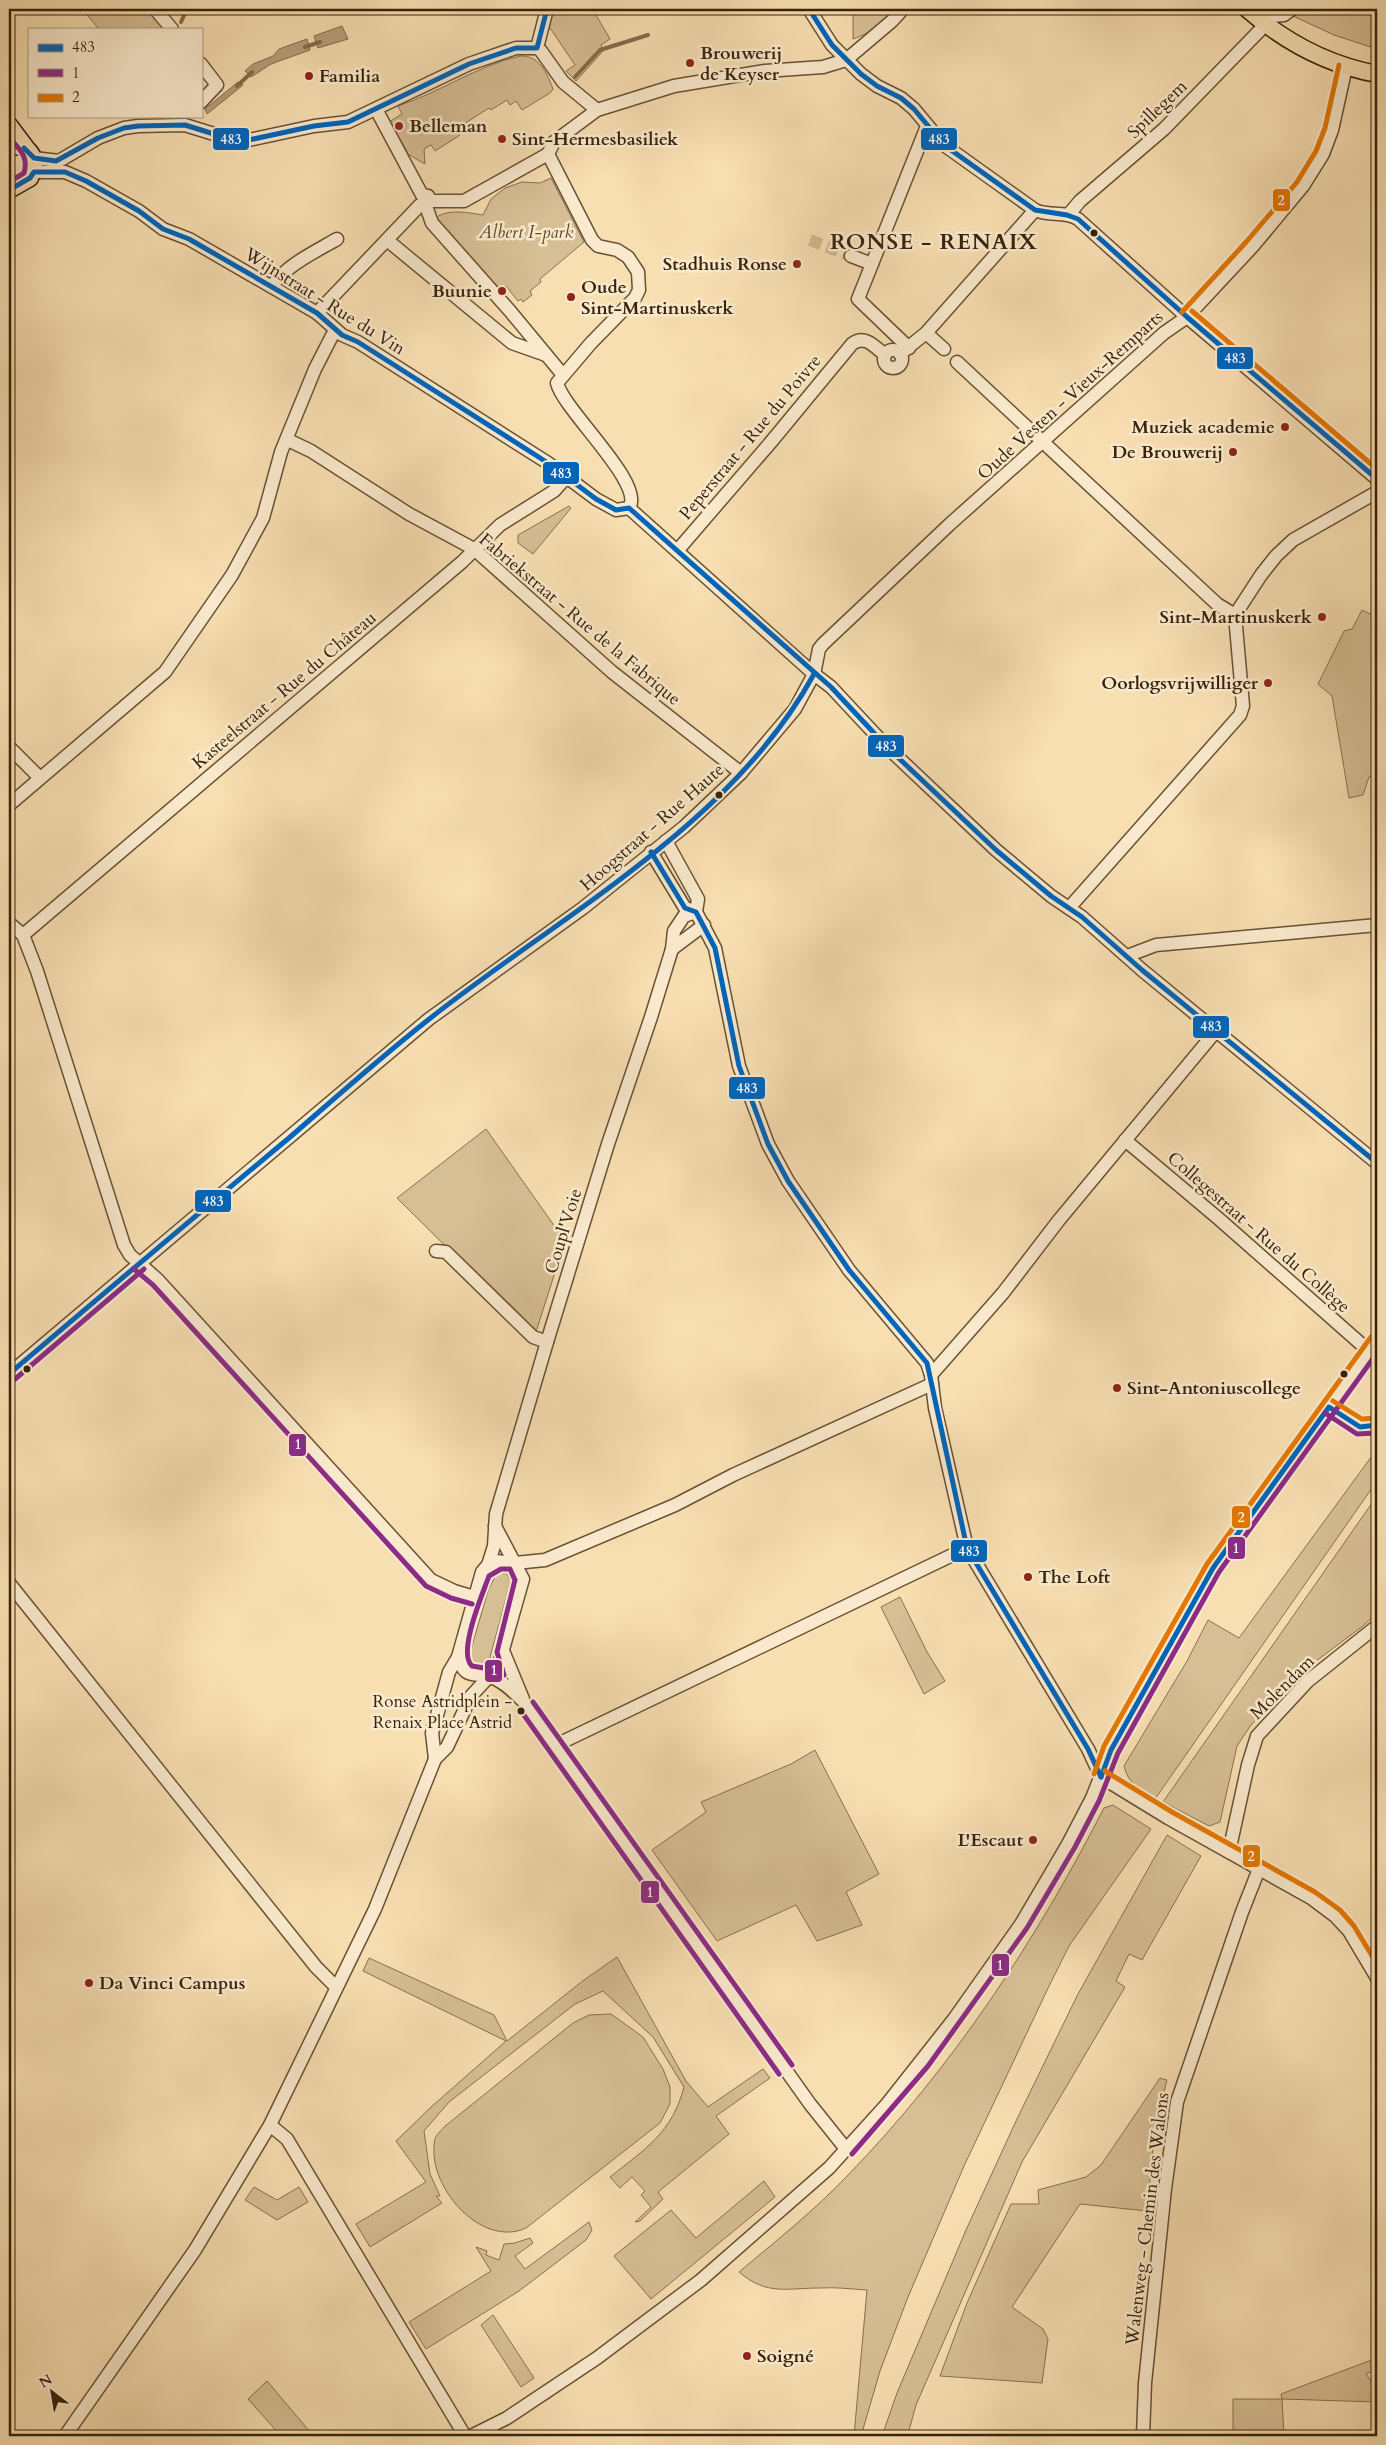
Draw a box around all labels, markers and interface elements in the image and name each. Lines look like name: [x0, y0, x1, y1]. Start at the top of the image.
legend: [28, 28, 202, 118]
text: 483: [72, 37, 95, 57]
place label: Brouwerij de Keyser: [700, 41, 782, 87]
marker: Brouwerij de Keyser: [684, 57, 696, 69]
text: 1: [72, 63, 80, 83]
place label: Familia: [319, 64, 380, 89]
marker: Familia: [303, 70, 315, 82]
street label: Spillegem: [1122, 74, 1193, 144]
text: 2: [72, 87, 80, 107]
place label: Belleman: [409, 114, 488, 139]
marker: Belleman: [393, 120, 405, 132]
line badge: 483: [212, 127, 250, 151]
place label: Sint-Hermesbasiliek: [512, 127, 679, 152]
line badge: 483: [920, 127, 958, 151]
text: 483: [220, 130, 242, 149]
text: 483: [928, 130, 950, 149]
marker: Sint-Hermesbasiliek: [496, 133, 508, 145]
line badge: 2: [1272, 188, 1291, 212]
text: 2: [1277, 191, 1285, 210]
park label: Albert I-park: [478, 220, 573, 245]
district label: RONSE - RENAIX: [830, 227, 1038, 257]
unlabelled marker: [1089, 228, 1099, 238]
street label: Wijnstraat - Rue du Vin: [239, 241, 411, 362]
place label: Stadhuis Ronse: [663, 252, 787, 277]
marker: Stadhuis Ronse: [791, 258, 803, 270]
place label: Oude Sint-Martinuskerk: [581, 275, 734, 321]
place label: Buunie: [432, 279, 492, 304]
marker: Buunie: [496, 285, 508, 297]
marker: Oude Sint-Martinuskerk: [565, 291, 577, 303]
street label: Oude Vesten - Vieux-Remparts: [972, 305, 1169, 486]
line badge: 483: [1216, 346, 1254, 370]
street label: Peperstraat - Rue du Poivre: [674, 349, 827, 526]
text: 483: [1224, 349, 1246, 368]
place label: Muziek academie: [1132, 415, 1275, 440]
marker: Muziek academie: [1279, 421, 1291, 433]
place label: De Brouwerij: [1112, 440, 1223, 465]
marker: De Brouwerij: [1227, 446, 1239, 458]
line badge: 483: [542, 461, 580, 485]
text: 483: [550, 464, 572, 483]
street label: Fabriekstraat - Rue de la Fabrique: [473, 527, 686, 711]
place label: Sint-Martinuskerk: [1159, 605, 1313, 630]
street label: Kasteelstraat - Rue du Château: [187, 606, 382, 775]
marker: Sint-Martinuskerk: [1316, 611, 1328, 623]
place label: Oorlogsvrijwilliger: [1101, 671, 1259, 696]
marker: Oorlogsvrijwilliger: [1262, 677, 1274, 689]
line badge: 483: [867, 734, 905, 758]
text: 483: [875, 737, 897, 756]
street label: Hoogstraat - Rue Haute: [575, 758, 730, 897]
unlabelled marker: [714, 790, 724, 800]
line badge: 483: [1192, 1015, 1230, 1039]
text: 483: [1200, 1017, 1222, 1036]
line badge: 483: [728, 1076, 766, 1100]
text: 483: [736, 1079, 758, 1098]
street label: Collegestraat - Rue du Collège: [1162, 1146, 1356, 1319]
street label: Coupl'Voie: [539, 1186, 588, 1277]
line badge: 483: [194, 1189, 232, 1213]
text: 483: [202, 1192, 224, 1211]
unlabelled marker: [22, 1364, 32, 1374]
unlabelled marker: [1339, 1369, 1349, 1379]
place label: Sint-Antoniuscollege: [1127, 1376, 1301, 1401]
marker: Sint-Antoniuscollege: [1111, 1382, 1123, 1394]
line badge: 1: [288, 1433, 307, 1457]
text: 1: [294, 1435, 302, 1454]
line badge: 2: [1231, 1505, 1251, 1529]
text: 2: [1237, 1508, 1245, 1527]
line badge: 1: [1227, 1536, 1246, 1560]
line badge: 483: [950, 1539, 988, 1563]
text: 1: [1232, 1539, 1240, 1558]
text: 483: [958, 1542, 980, 1561]
place label: The Loft: [1038, 1565, 1111, 1590]
marker: The Loft: [1022, 1571, 1034, 1583]
street label: Molendam: [1244, 1649, 1321, 1725]
line badge: 1: [484, 1659, 503, 1683]
text: 1: [490, 1661, 498, 1680]
place label: Ronse Astridplein - Renaix Place Astrid: [373, 1690, 512, 1734]
marker: Ronse Astridplein - Renaix Place Astrid: [516, 1706, 526, 1716]
place label: L'Escaut: [958, 1828, 1024, 1853]
marker: L'Escaut: [1027, 1834, 1039, 1846]
line badge: 2: [1242, 1844, 1261, 1868]
text: 2: [1247, 1847, 1255, 1866]
line badge: 1: [640, 1880, 660, 1904]
text: 1: [646, 1883, 654, 1902]
line badge: 1: [991, 1953, 1010, 1977]
text: 1: [996, 1956, 1004, 1975]
place label: Da Vinci Campus: [99, 1971, 245, 1996]
marker: Da Vinci Campus: [83, 1977, 95, 1989]
street label: Walenweg - Chemin des Walons: [1119, 2091, 1175, 2348]
place label: Soigné: [757, 2344, 814, 2369]
marker: Soigné: [741, 2350, 753, 2362]
north arrow: [28, 2368, 78, 2418]
text: N: [35, 2370, 56, 2393]

